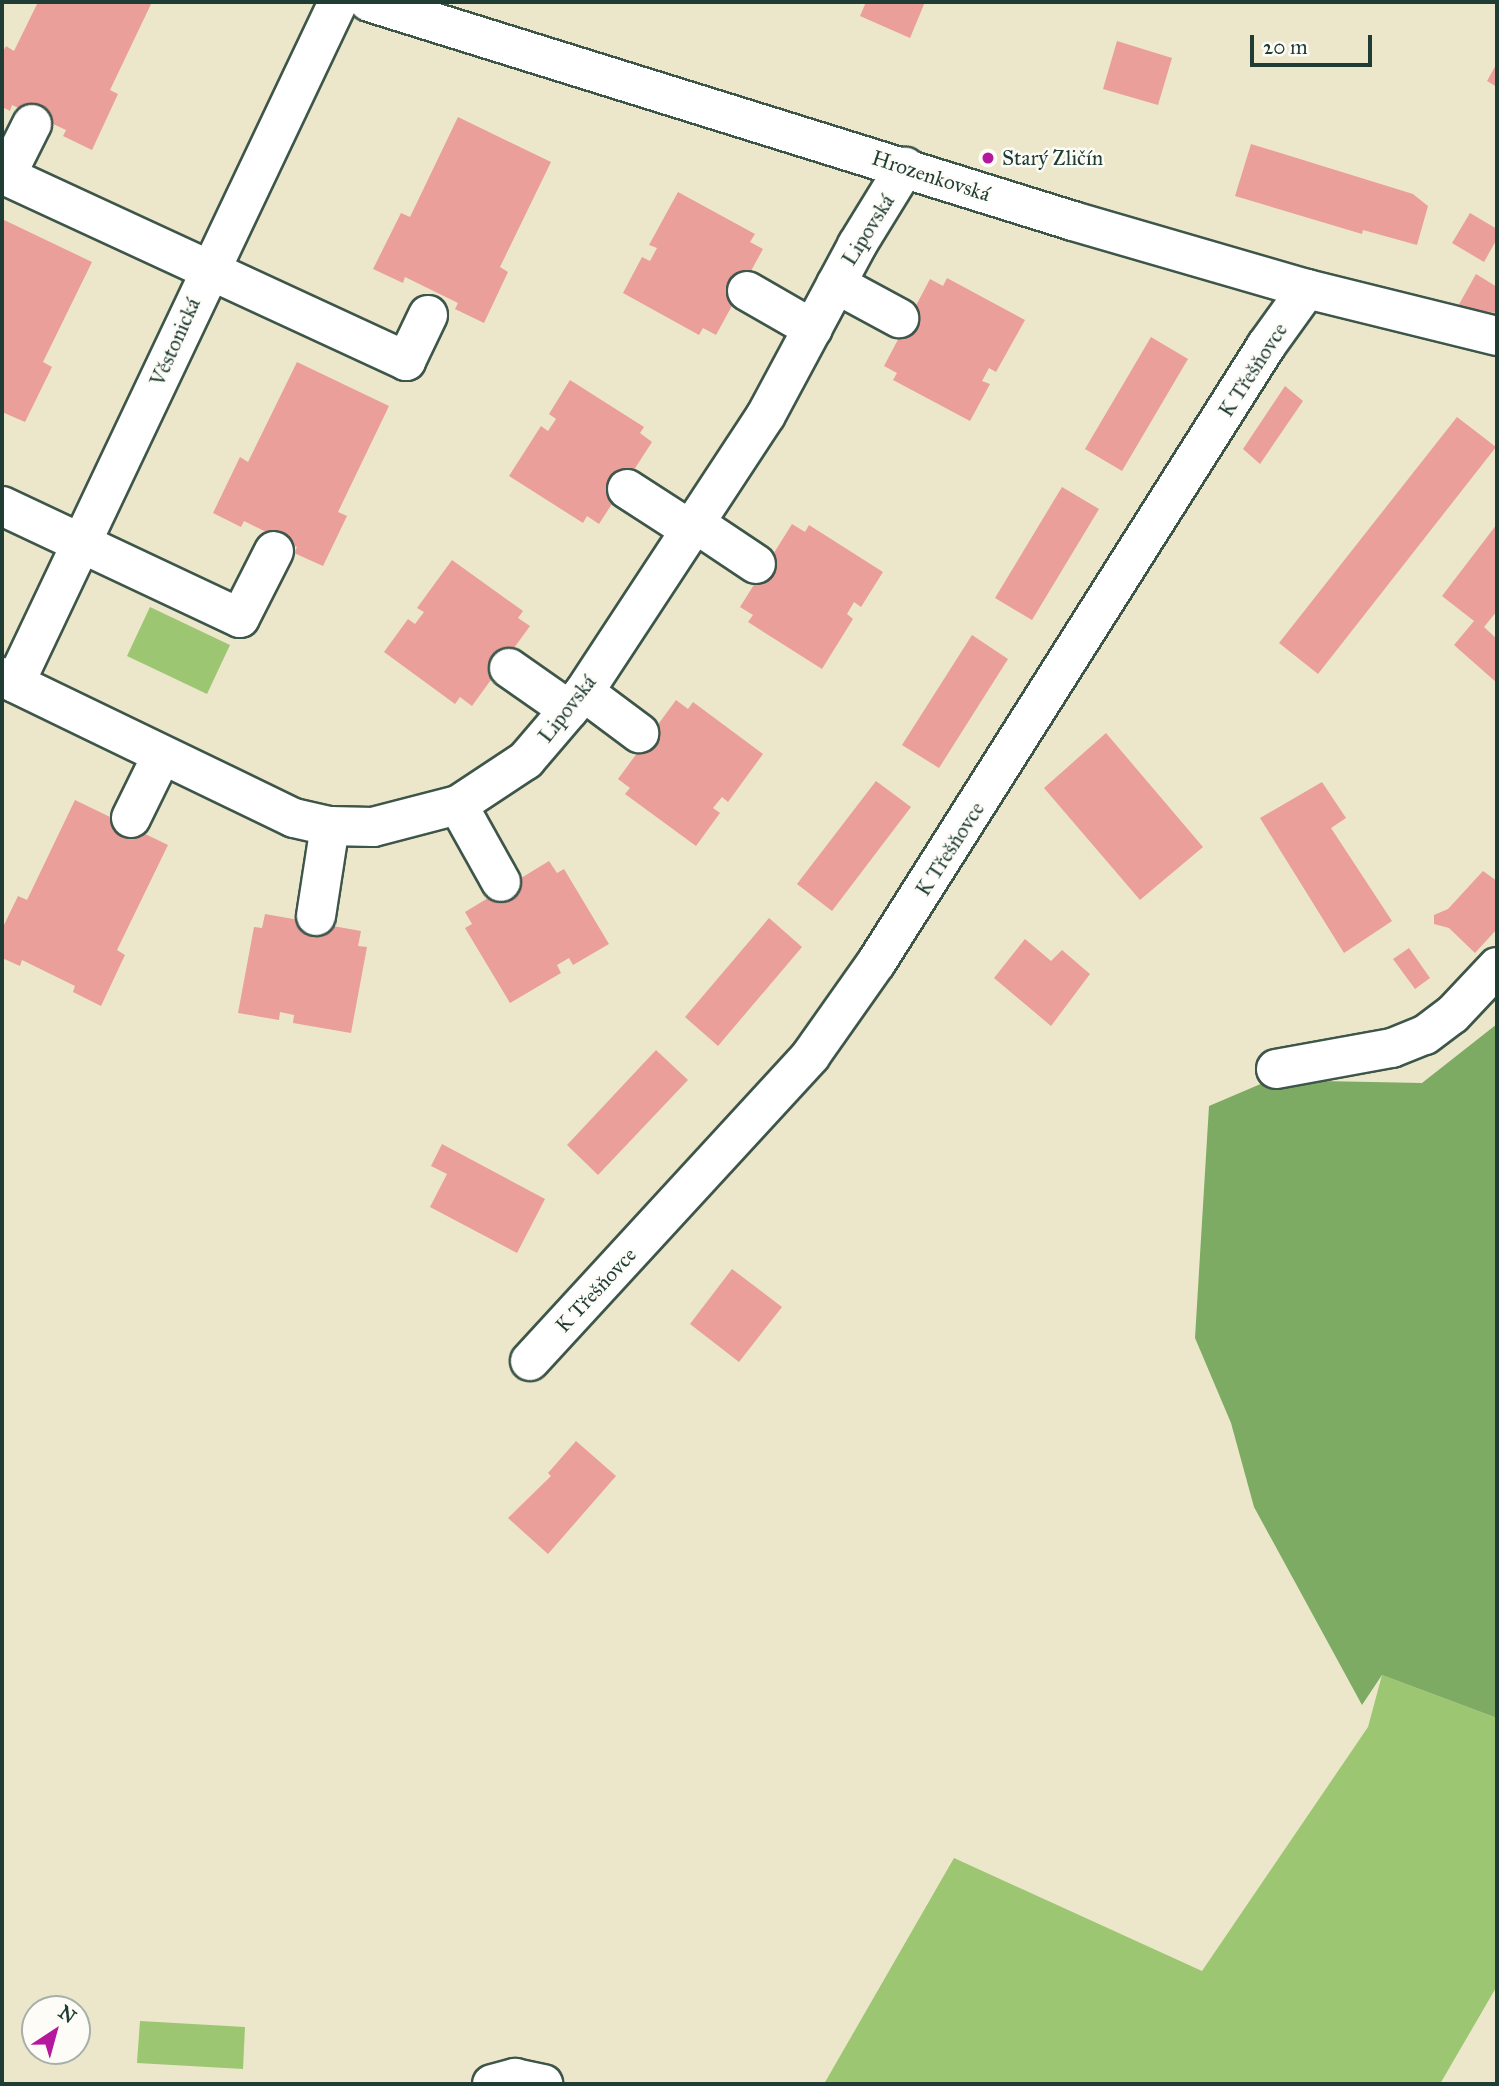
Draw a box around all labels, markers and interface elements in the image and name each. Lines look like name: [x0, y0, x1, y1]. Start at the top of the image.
scale bar: [1254, 21, 1376, 65]
text: 20 m: [1263, 34, 1308, 60]
street label: Hrozenkovská: [869, 145, 993, 207]
place label: Starý Zličín: [1002, 145, 1103, 171]
marker: Starý Zličín: [980, 150, 996, 166]
street label: Lipovská: [836, 190, 900, 270]
street label: Věstonická: [144, 294, 206, 390]
street label: K Třešňovce: [1213, 318, 1293, 422]
street label: Lipovská: [533, 670, 601, 748]
street label: K Třešňovce: [910, 797, 990, 901]
street label: K Třešňovce: [550, 1242, 642, 1338]
north arrow: [21, 1995, 91, 2065]
text: N: [54, 2000, 81, 2028]

